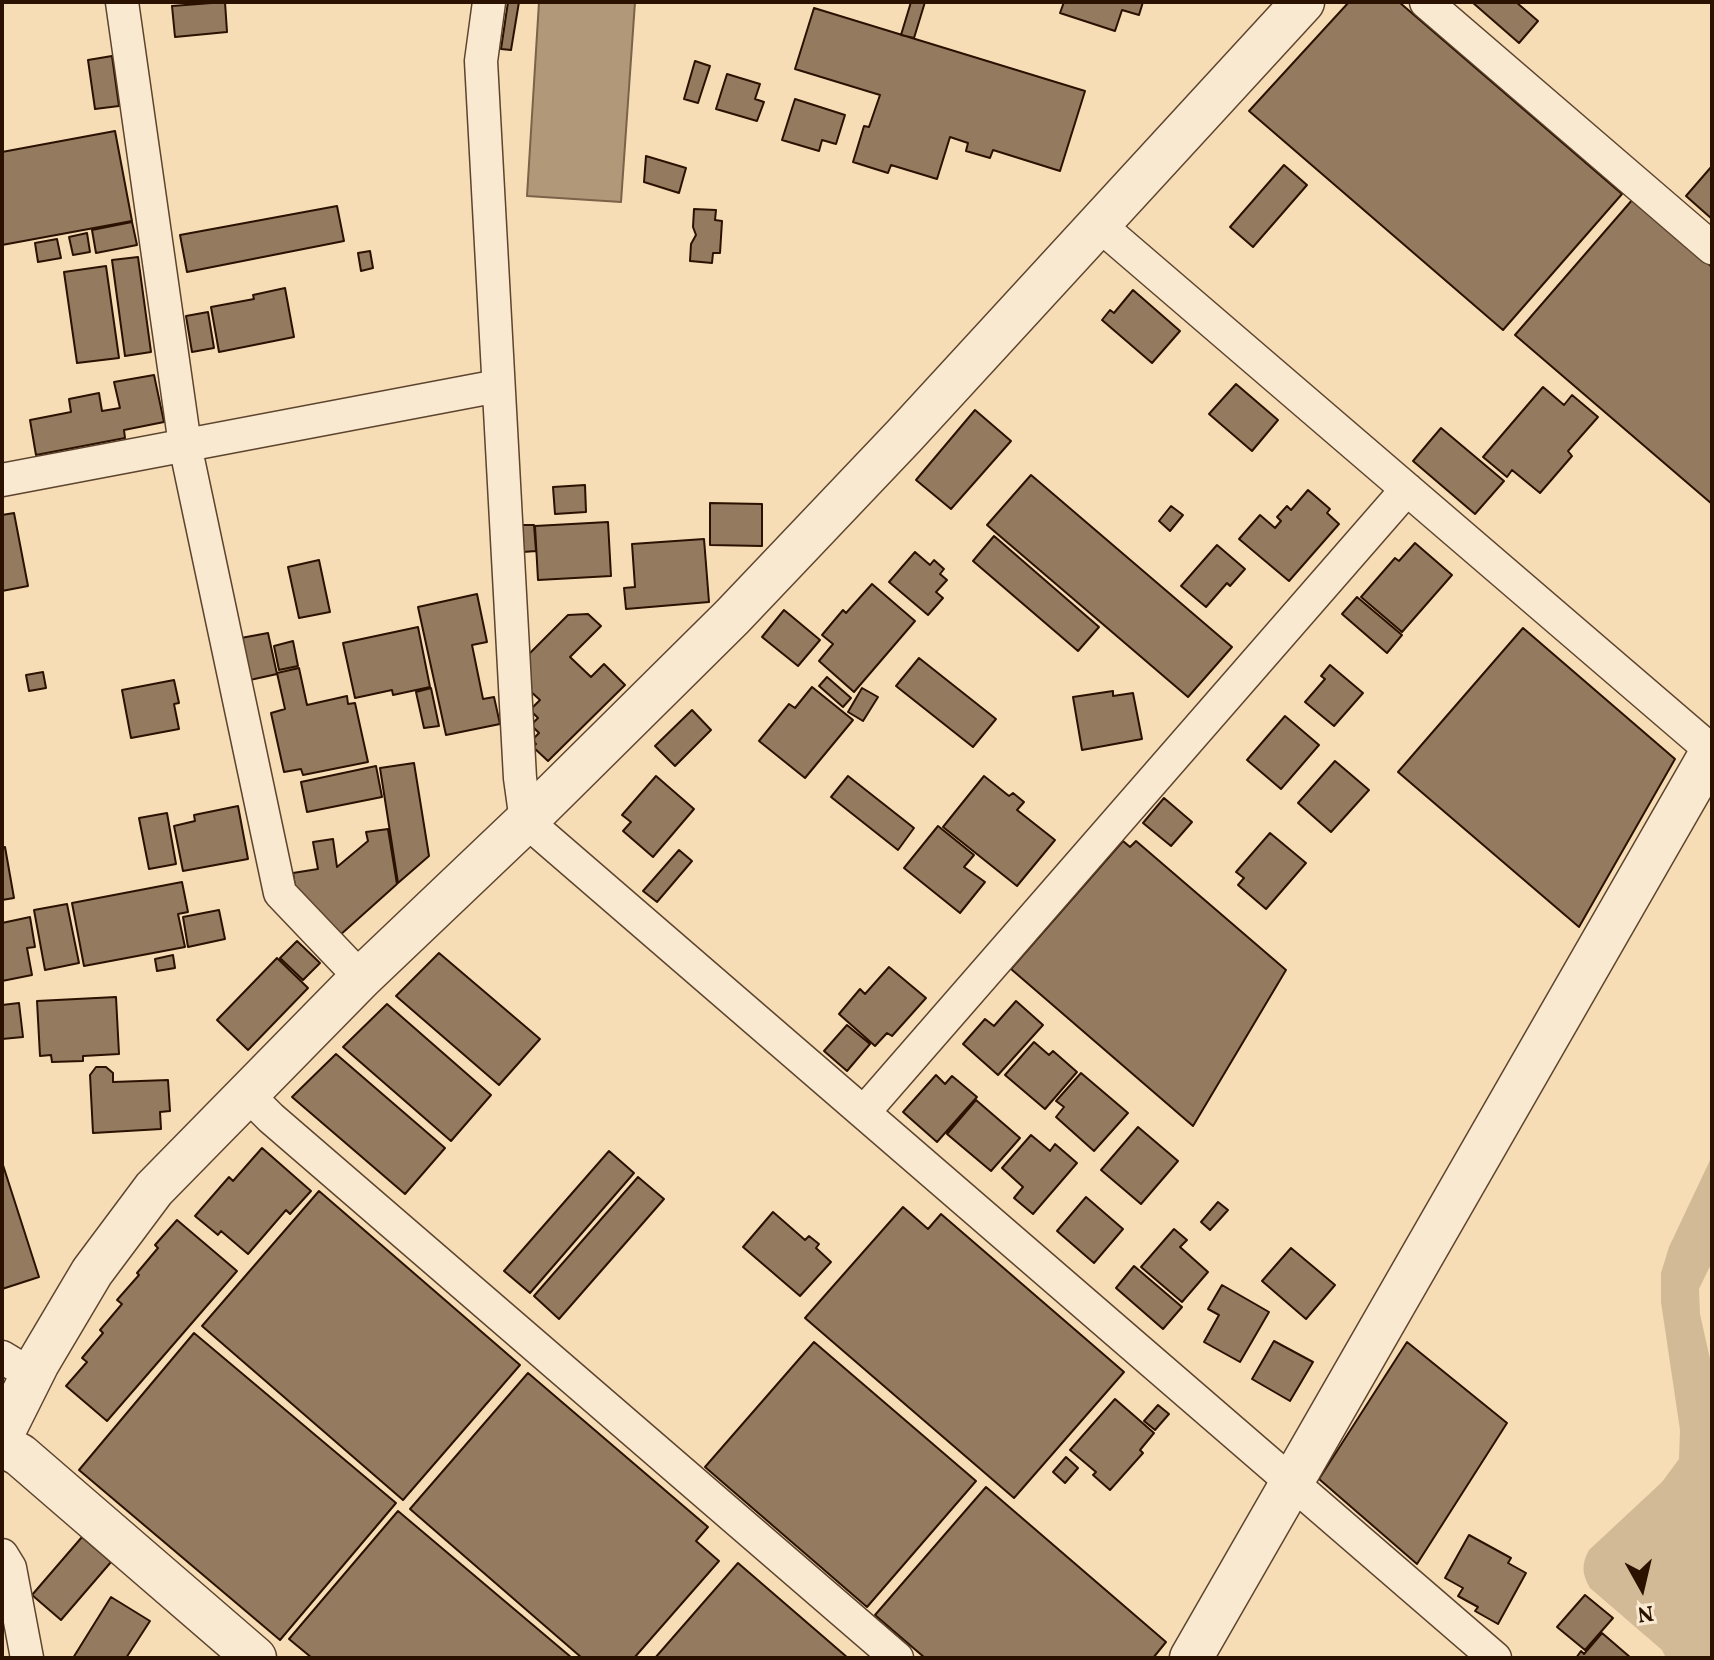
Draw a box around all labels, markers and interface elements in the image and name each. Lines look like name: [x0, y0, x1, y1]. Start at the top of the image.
north arrow: [1602, 1548, 1682, 1628]
text: N: [1635, 1596, 1655, 1629]

